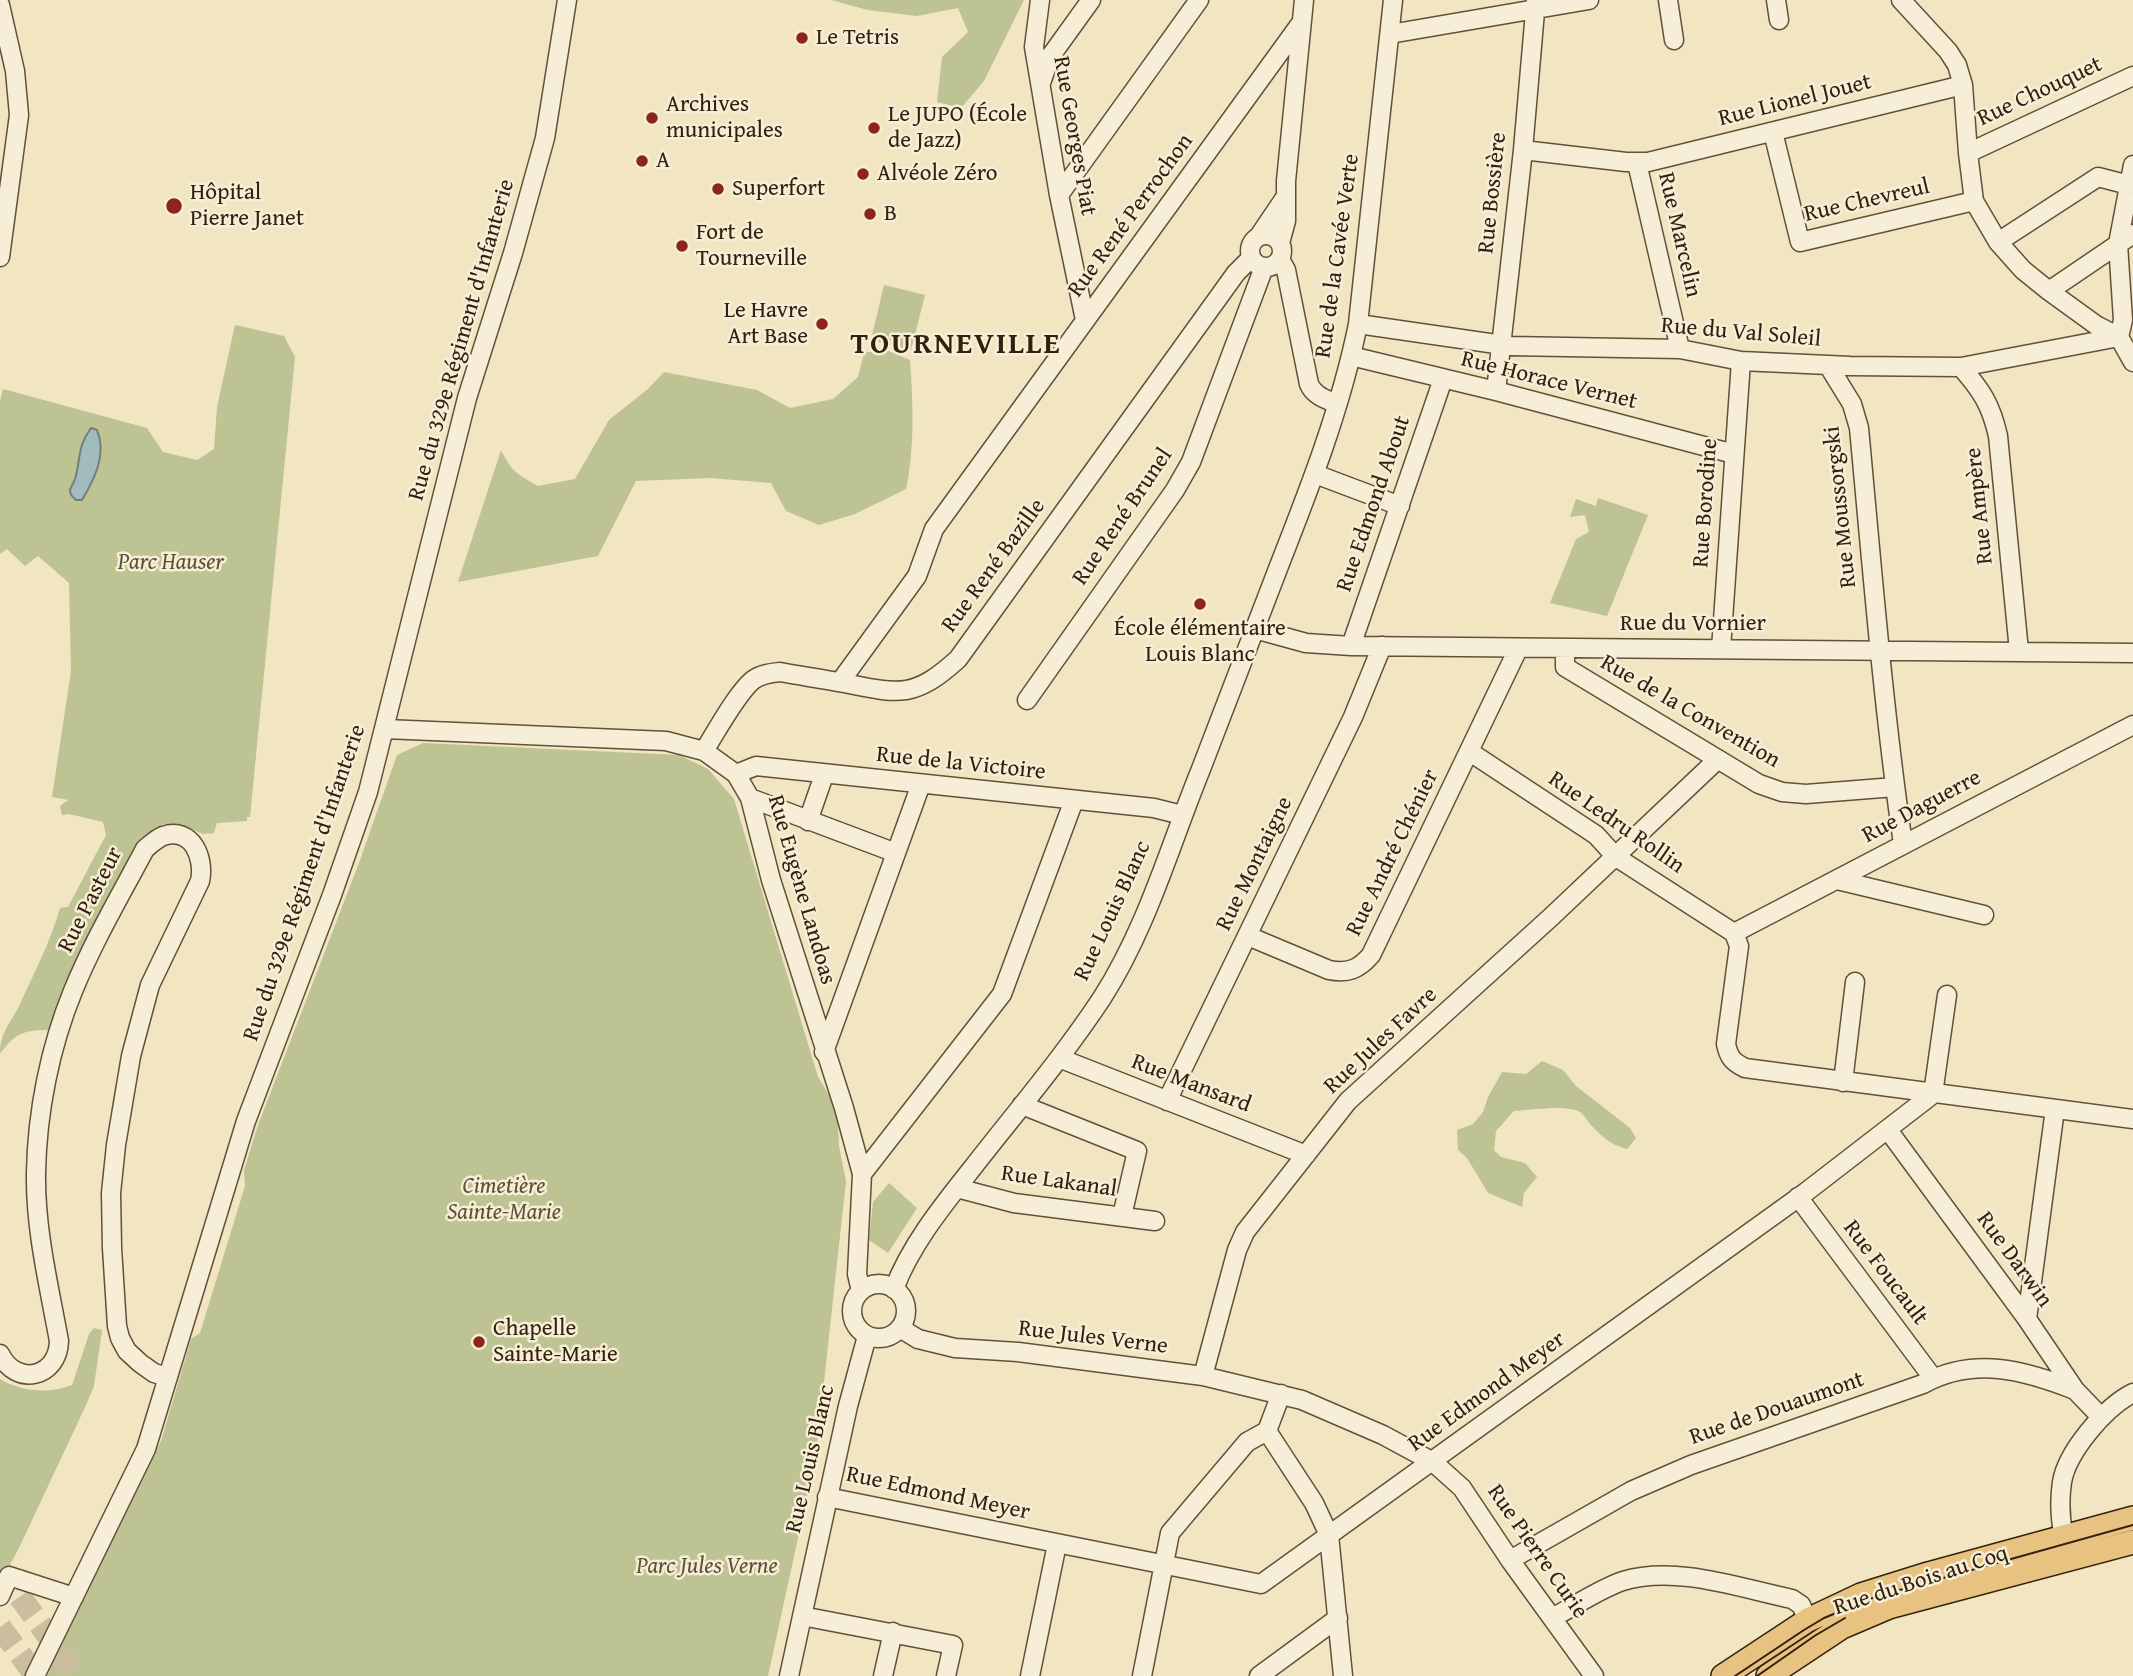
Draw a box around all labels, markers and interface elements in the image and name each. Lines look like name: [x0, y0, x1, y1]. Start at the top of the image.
place label: Le Tetris: [816, 24, 899, 52]
marker: Le Tetris: [794, 30, 810, 46]
street label: Rue Chouquet: [1973, 51, 2107, 133]
street label: Rue Georges Piat: [1046, 54, 1102, 218]
street label: Rue Lionel Jouet: [1716, 69, 1874, 133]
place label: Archives municipales: [666, 91, 783, 145]
place label: Le JUPO (École de Jazz): [888, 101, 1027, 155]
marker: Archives municipales: [644, 110, 660, 126]
marker: Le JUPO (École de Jazz): [866, 120, 882, 136]
street label: Rue René Perrochon: [1062, 129, 1200, 303]
street label: Rue Bossière: [1473, 131, 1513, 255]
place label: A: [656, 147, 670, 175]
street label: Rue de la Cavée Verte: [1310, 152, 1366, 360]
marker: A: [634, 153, 650, 169]
place label: Alvéole Zéro: [877, 160, 998, 188]
marker: Alvéole Zéro: [855, 166, 871, 182]
street label: Rue Marcelin: [1651, 170, 1707, 300]
street label: Rue Chevreul: [1802, 173, 1932, 229]
place label: Superfort: [732, 175, 825, 203]
street label: Rue du 329e Régiment d'Infanterie: [403, 176, 521, 504]
place label: Hôpital Pierre Janet: [190, 179, 304, 233]
marker: Superfort: [710, 181, 726, 197]
marker: Hôpital Pierre Janet: [164, 196, 184, 216]
place label: B: [884, 200, 897, 228]
marker: B: [862, 206, 878, 222]
place label: Fort de Tourneville: [696, 219, 807, 273]
marker: Fort de Tourneville: [674, 238, 690, 254]
place label: Le Havre Art Base: [724, 297, 808, 351]
street label: Rue du Val Soleil: [1660, 312, 1822, 354]
marker: Le Havre Art Base: [814, 316, 830, 332]
district label: TOURNEVILLE: [852, 327, 1060, 363]
street label: Rue Horace Vernet: [1458, 346, 1640, 416]
street label: Rue Edmond About: [1331, 412, 1417, 596]
street label: Rue Moussorgski: [1819, 425, 1863, 589]
street label: Rue Borodine: [1688, 437, 1724, 569]
street label: Rue René Brunel: [1067, 443, 1179, 591]
street label: Rue Ampère: [1960, 446, 2000, 566]
street label: Rue René Bazille: [936, 494, 1052, 638]
park label: Parc Hauser: [118, 549, 224, 577]
marker: École élémentaire Louis Blanc: [1192, 596, 1208, 612]
street label: Rue du Vornier: [1620, 610, 1766, 638]
place label: École élémentaire Louis Blanc: [1114, 615, 1286, 669]
street label: Rue de la Convention: [1595, 649, 1785, 775]
street label: Rue du 329e Régiment d'Infanterie: [238, 721, 372, 1045]
street label: Rue de la Victoire: [875, 741, 1047, 787]
street label: Rue Daguerre: [1858, 764, 1986, 850]
street label: Rue André Chénier: [1341, 765, 1445, 941]
street label: Rue Ledru Rollin: [1543, 766, 1689, 880]
street label: Rue Eugène Landoas: [761, 792, 841, 988]
street label: Rue Montaigne: [1211, 792, 1299, 936]
street label: Rue Louis Blanc: [1069, 837, 1157, 985]
street label: Rue Pasteur: [53, 843, 129, 957]
street label: Rue Jules Favre: [1319, 981, 1443, 1101]
street label: Rue Mansard: [1127, 1049, 1255, 1119]
street label: Rue Lakanal: [999, 1160, 1119, 1204]
park label: Cimetière Sainte-Marie: [447, 1173, 561, 1227]
street label: Rue Darwin: [1970, 1207, 2058, 1313]
street label: Rue Foucault: [1837, 1215, 1933, 1331]
place label: Chapelle Sainte-Marie: [493, 1315, 618, 1369]
street label: Rue Jules Verne: [1017, 1315, 1169, 1361]
street label: Rue Edmond Meyer: [1403, 1326, 1571, 1458]
marker: Chapelle Sainte-Marie: [471, 1334, 487, 1350]
street label: Rue de Douaumont: [1686, 1366, 1868, 1452]
street label: Rue Louis Blanc: [781, 1382, 841, 1536]
street label: Rue Edmond Meyer: [844, 1461, 1032, 1527]
street label: Rue Pierre Curie: [1481, 1480, 1593, 1624]
street label: Rue du Bois au Coq: [1830, 1540, 2012, 1622]
park label: Parc Jules Verne: [636, 1553, 778, 1581]

